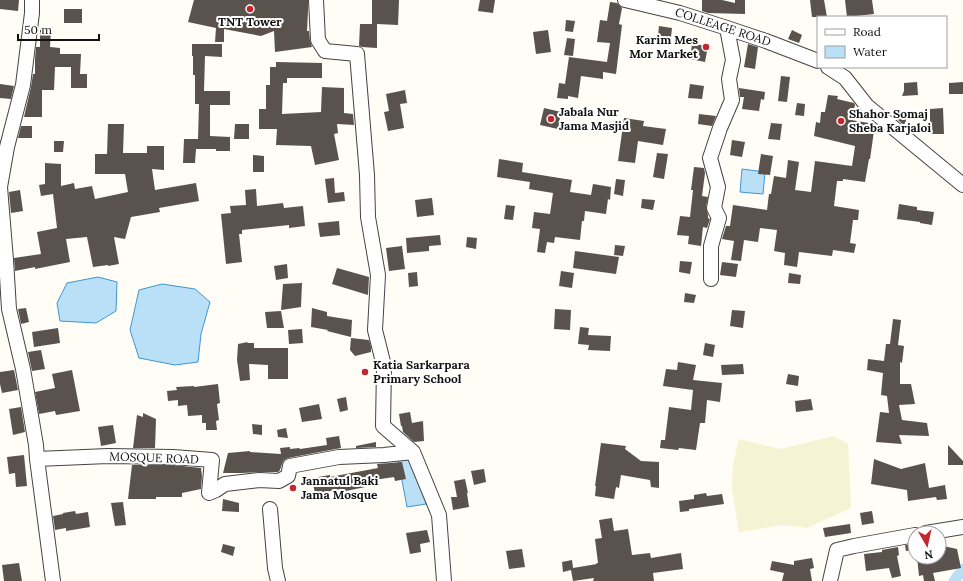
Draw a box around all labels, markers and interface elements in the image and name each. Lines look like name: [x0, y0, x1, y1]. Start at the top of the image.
marker: TNT Tower: [245, 4, 255, 14]
street label: COLLEAGE ROAD: [673, 4, 773, 49]
place label: TNT Tower: [218, 14, 282, 29]
scale bar: [18, 16, 99, 42]
legend: [817, 16, 947, 68]
text: 50 m: [24, 22, 52, 37]
text: Road: [853, 24, 881, 39]
place label: Karim Mes Mor Market: [629, 32, 699, 61]
marker: Karim Mes Mor Market: [701, 42, 711, 52]
text: Water: [853, 44, 888, 59]
place label: Jabala Nur Jama Masjid: [559, 104, 629, 133]
place label: Shahor Somaj Sheba Karjaloi: [849, 106, 931, 135]
marker: Jabala Nur Jama Masjid: [546, 114, 556, 124]
marker: Shahor Somaj Sheba Karjaloi: [836, 116, 846, 126]
place label: Katia Sarkarpara Primary School: [373, 357, 470, 386]
marker: Katia Sarkarpara Primary School: [360, 367, 370, 377]
street label: MOSQUE ROAD: [109, 448, 199, 467]
place label: Jannatul Baki Jama Mosque: [301, 473, 379, 502]
marker: Jannatul Baki Jama Mosque: [288, 483, 298, 493]
north arrow: [907, 525, 947, 565]
text: N: [923, 547, 934, 563]

